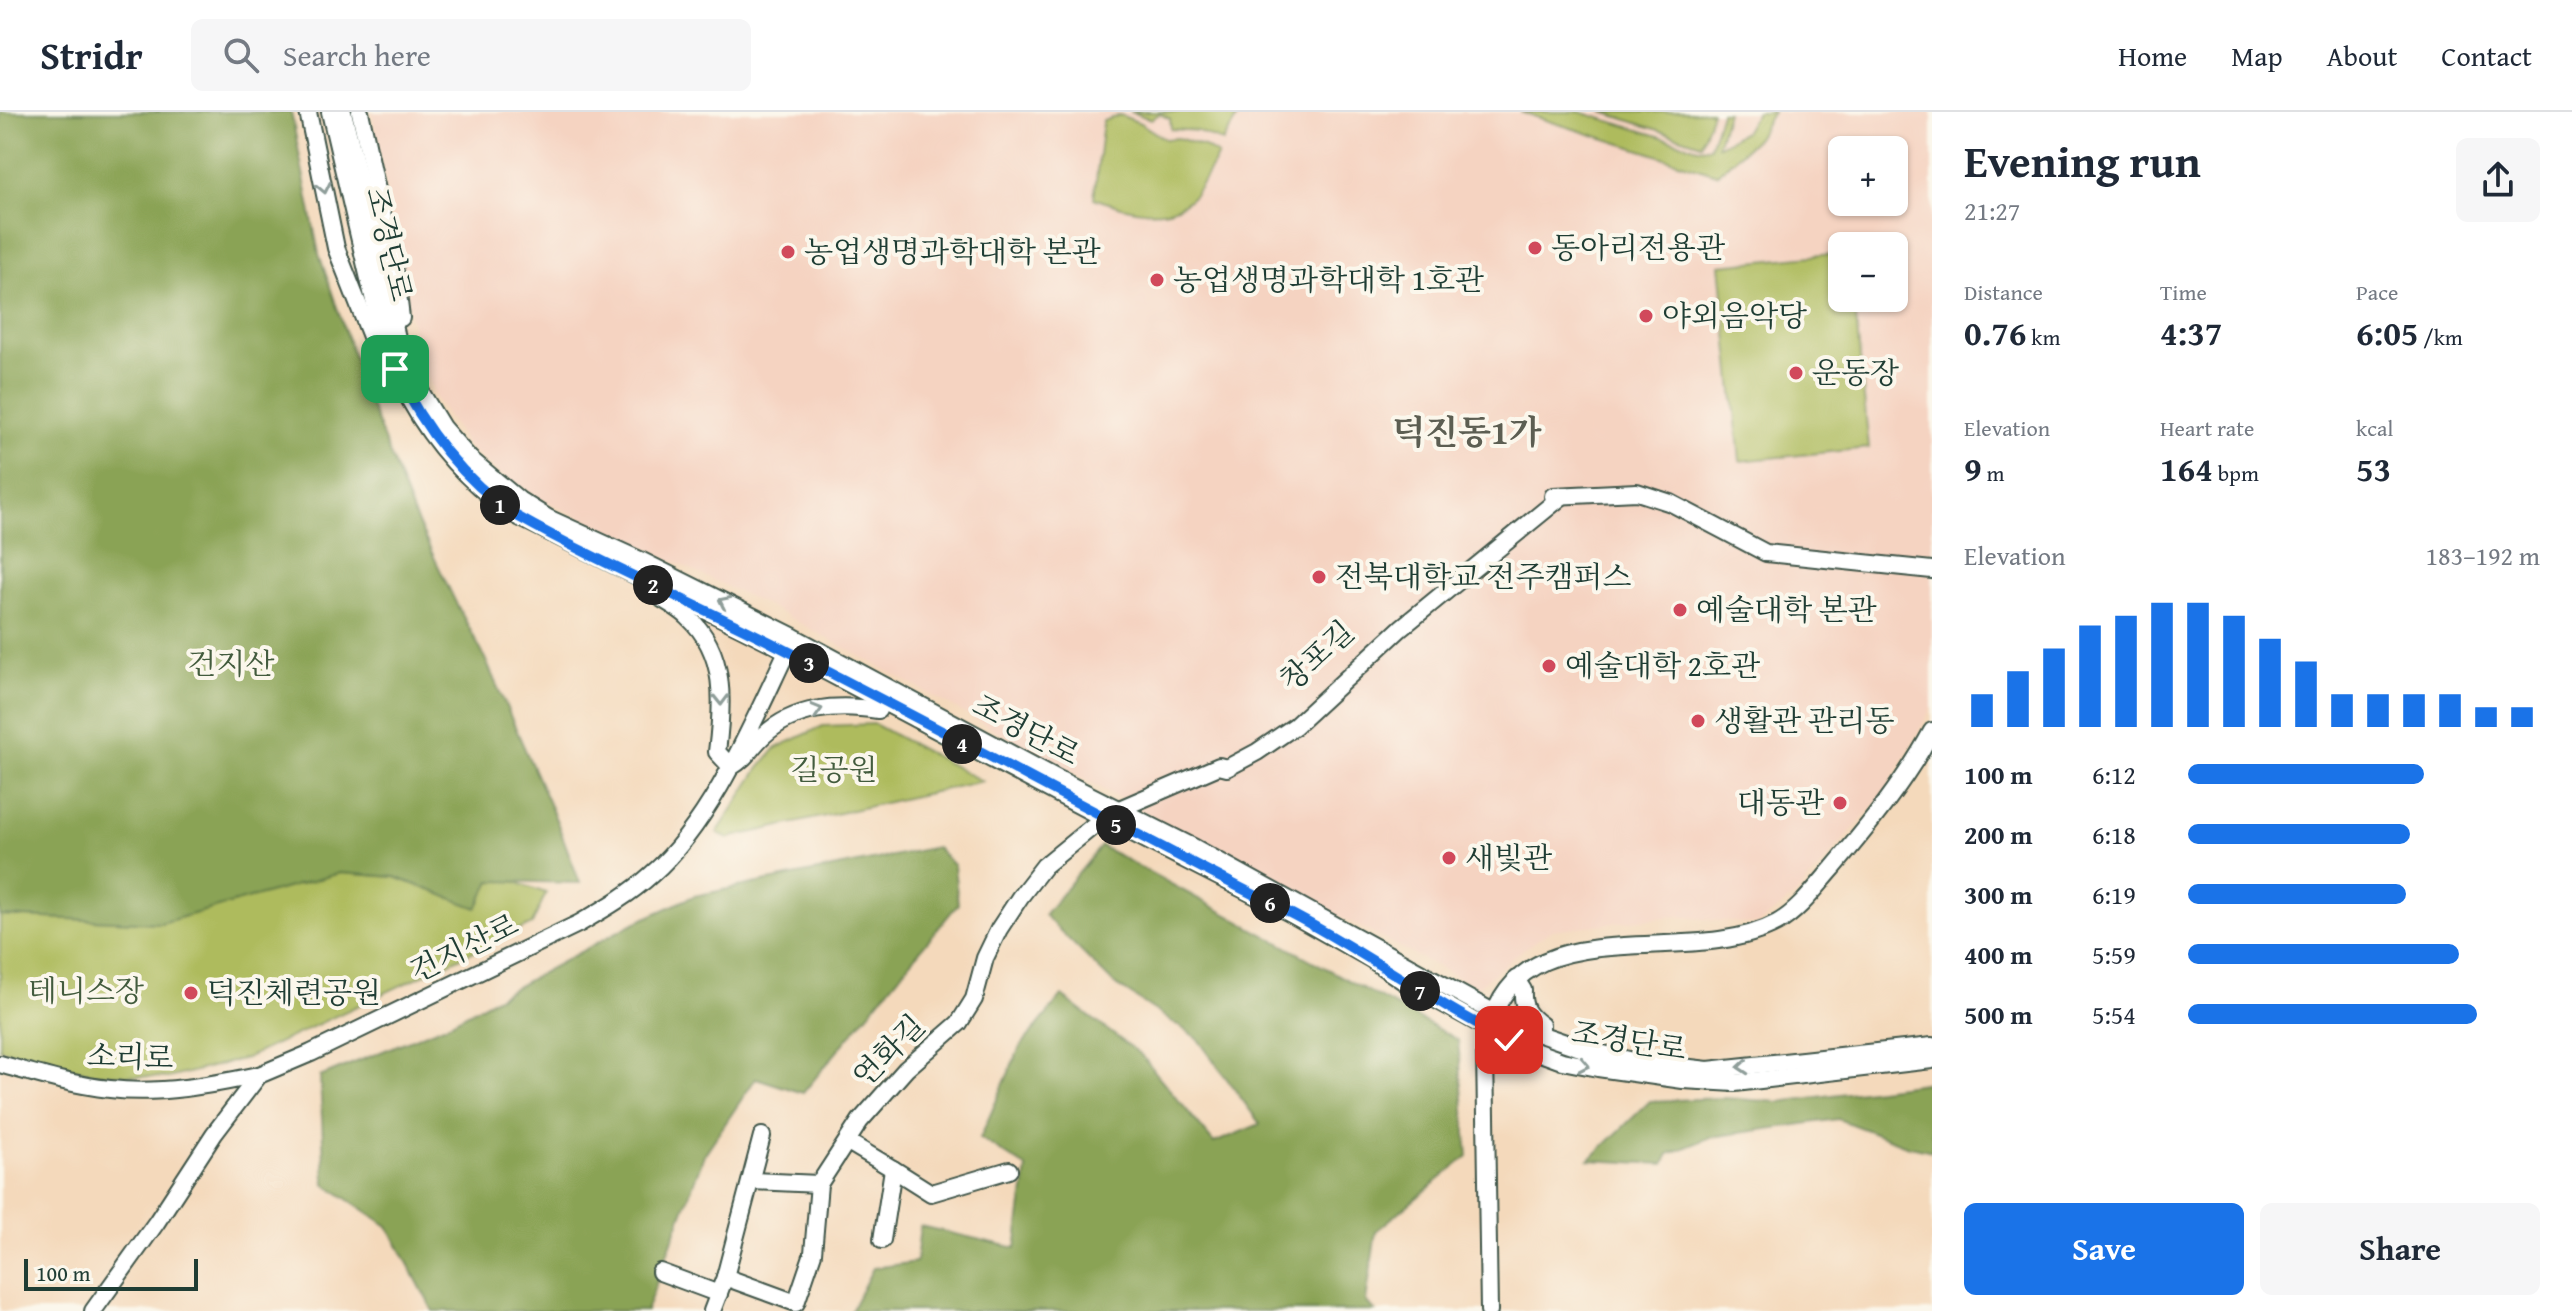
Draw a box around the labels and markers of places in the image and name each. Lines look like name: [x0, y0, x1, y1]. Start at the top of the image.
place label: 동아리전용관: [1551, 225, 1726, 269]
place label: 농업생명과학대학 본관: [804, 229, 1101, 273]
marker: 동아리전용관: [1526, 239, 1544, 257]
marker: 농업생명과학대학 본관: [779, 243, 797, 261]
place label: 농업생명과학대학 1호관: [1173, 257, 1485, 301]
marker: 농업생명과학대학 1호관: [1148, 271, 1166, 289]
place label: 야외음악당: [1662, 293, 1807, 337]
marker: 야외음악당: [1637, 307, 1655, 325]
pin: [361, 335, 429, 403]
place label: 운동장: [1812, 350, 1899, 394]
marker: 운동장: [1787, 364, 1805, 382]
pin: 1: [480, 485, 520, 525]
place label: 전북대학교 전주캠퍼스: [1335, 554, 1631, 598]
pin: 2: [633, 565, 673, 605]
marker: 전북대학교 전주캠퍼스: [1310, 568, 1328, 586]
place label: 예술대학 본관: [1696, 587, 1878, 631]
marker: 예술대학 본관: [1671, 601, 1689, 619]
pin: 3: [789, 643, 829, 683]
place label: 예술대학 2호관: [1565, 643, 1761, 687]
marker: 예술대학 2호관: [1540, 657, 1558, 675]
place label: 생활관 관리동: [1714, 698, 1895, 742]
marker: 생활관 관리동: [1689, 712, 1707, 730]
pin: 4: [942, 724, 982, 764]
place label: 대동관: [1737, 780, 1825, 824]
marker: 대동관: [1831, 794, 1849, 812]
pin: 5: [1096, 805, 1136, 845]
place label: 새빛관: [1465, 835, 1553, 879]
marker: 새빛관: [1440, 849, 1458, 867]
pin: 6: [1250, 883, 1290, 923]
place label: 덕진체련공원: [207, 970, 381, 1014]
pin: 7: [1400, 971, 1440, 1011]
marker: 덕진체련공원: [182, 984, 200, 1002]
pin: [1475, 1006, 1543, 1074]

